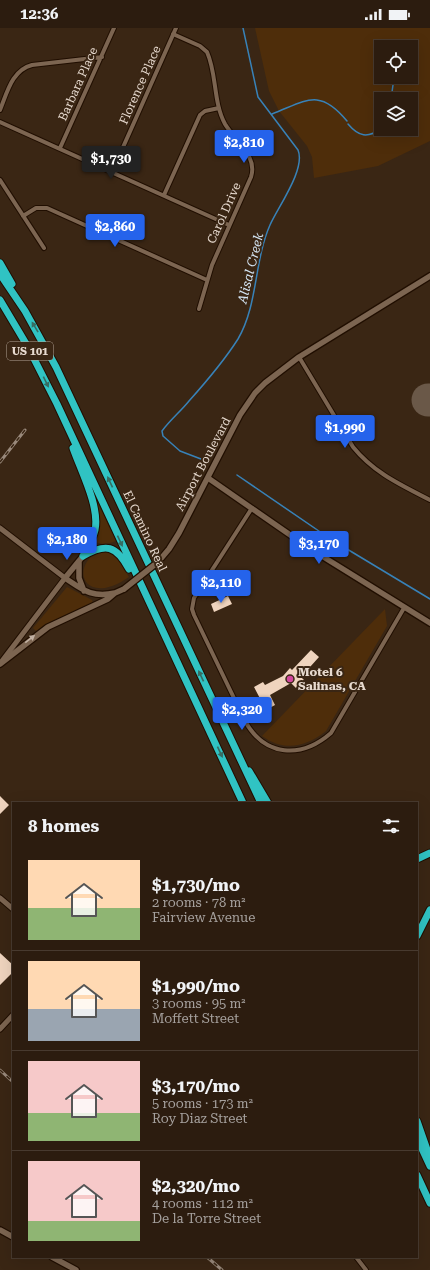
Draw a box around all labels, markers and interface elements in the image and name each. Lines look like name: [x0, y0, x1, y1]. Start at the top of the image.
text: 12:36: [20, 5, 58, 23]
map controls: [374, 40, 418, 136]
button: locate: [374, 40, 418, 84]
street label: Florence Place: [116, 43, 164, 127]
street label: Barbara Place: [56, 45, 101, 123]
button: layers: [374, 92, 418, 136]
pin: $2,810: [211, 130, 277, 164]
text: $2,810: [224, 135, 264, 150]
pin: $1,730: [78, 146, 144, 180]
text: $1,730: [91, 151, 131, 166]
street label: Carol Drive: [204, 180, 244, 246]
pin: $2,860: [82, 214, 148, 248]
text: $2,860: [95, 219, 135, 234]
water label: Alisal Creek: [234, 230, 267, 306]
one-way arrow: [31, 321, 38, 333]
road number: US 101: [7, 342, 53, 360]
one-way arrow: [43, 377, 49, 388]
street label: Airport Boulevard: [172, 415, 234, 513]
pin: $1,990: [312, 415, 378, 449]
text: $1,990: [325, 420, 365, 435]
one-way arrow: [107, 476, 113, 487]
street label: El Camino Real: [120, 488, 170, 574]
pin: $2,180: [34, 527, 100, 561]
pin: $3,170: [286, 531, 352, 565]
text: $2,180: [47, 532, 87, 547]
one-way arrow: [118, 535, 124, 547]
text: $3,170: [299, 536, 339, 551]
pin: $2,110: [188, 570, 254, 604]
text: $2,110: [201, 575, 241, 590]
one-way arrow: [25, 635, 36, 644]
place label: Motel 6 Salinas, CA: [298, 665, 366, 693]
one-way arrow: [198, 670, 204, 681]
marker: Motel 6 Salinas, CA: [285, 674, 295, 684]
pin: $2,320: [209, 697, 275, 731]
text: $2,320: [222, 702, 262, 717]
one-way arrow: [217, 747, 223, 758]
icon: filters: [380, 815, 402, 837]
text: 8 homes: [28, 816, 99, 836]
text: $1,730/mo: [152, 875, 240, 895]
icon: home: [60, 876, 108, 924]
text: 2 rooms · 78 m²: [152, 895, 246, 910]
text: Fairview Avenue: [152, 910, 255, 925]
text: $1,990/mo: [152, 976, 240, 996]
icon: home: [60, 977, 108, 1025]
text: 3 rooms · 95 m²: [152, 996, 246, 1011]
text: Moffett Street: [152, 1011, 239, 1026]
text: $3,170/mo: [152, 1076, 240, 1096]
icon: home: [60, 1077, 108, 1125]
text: 5 rooms · 173 m²: [152, 1096, 253, 1111]
text: Roy Diaz Street: [152, 1111, 247, 1126]
text: $2,320/mo: [152, 1176, 240, 1196]
icon: home: [60, 1177, 108, 1225]
text: 4 rooms · 112 m²: [152, 1196, 253, 1211]
text: De la Torre Street: [152, 1211, 261, 1226]

